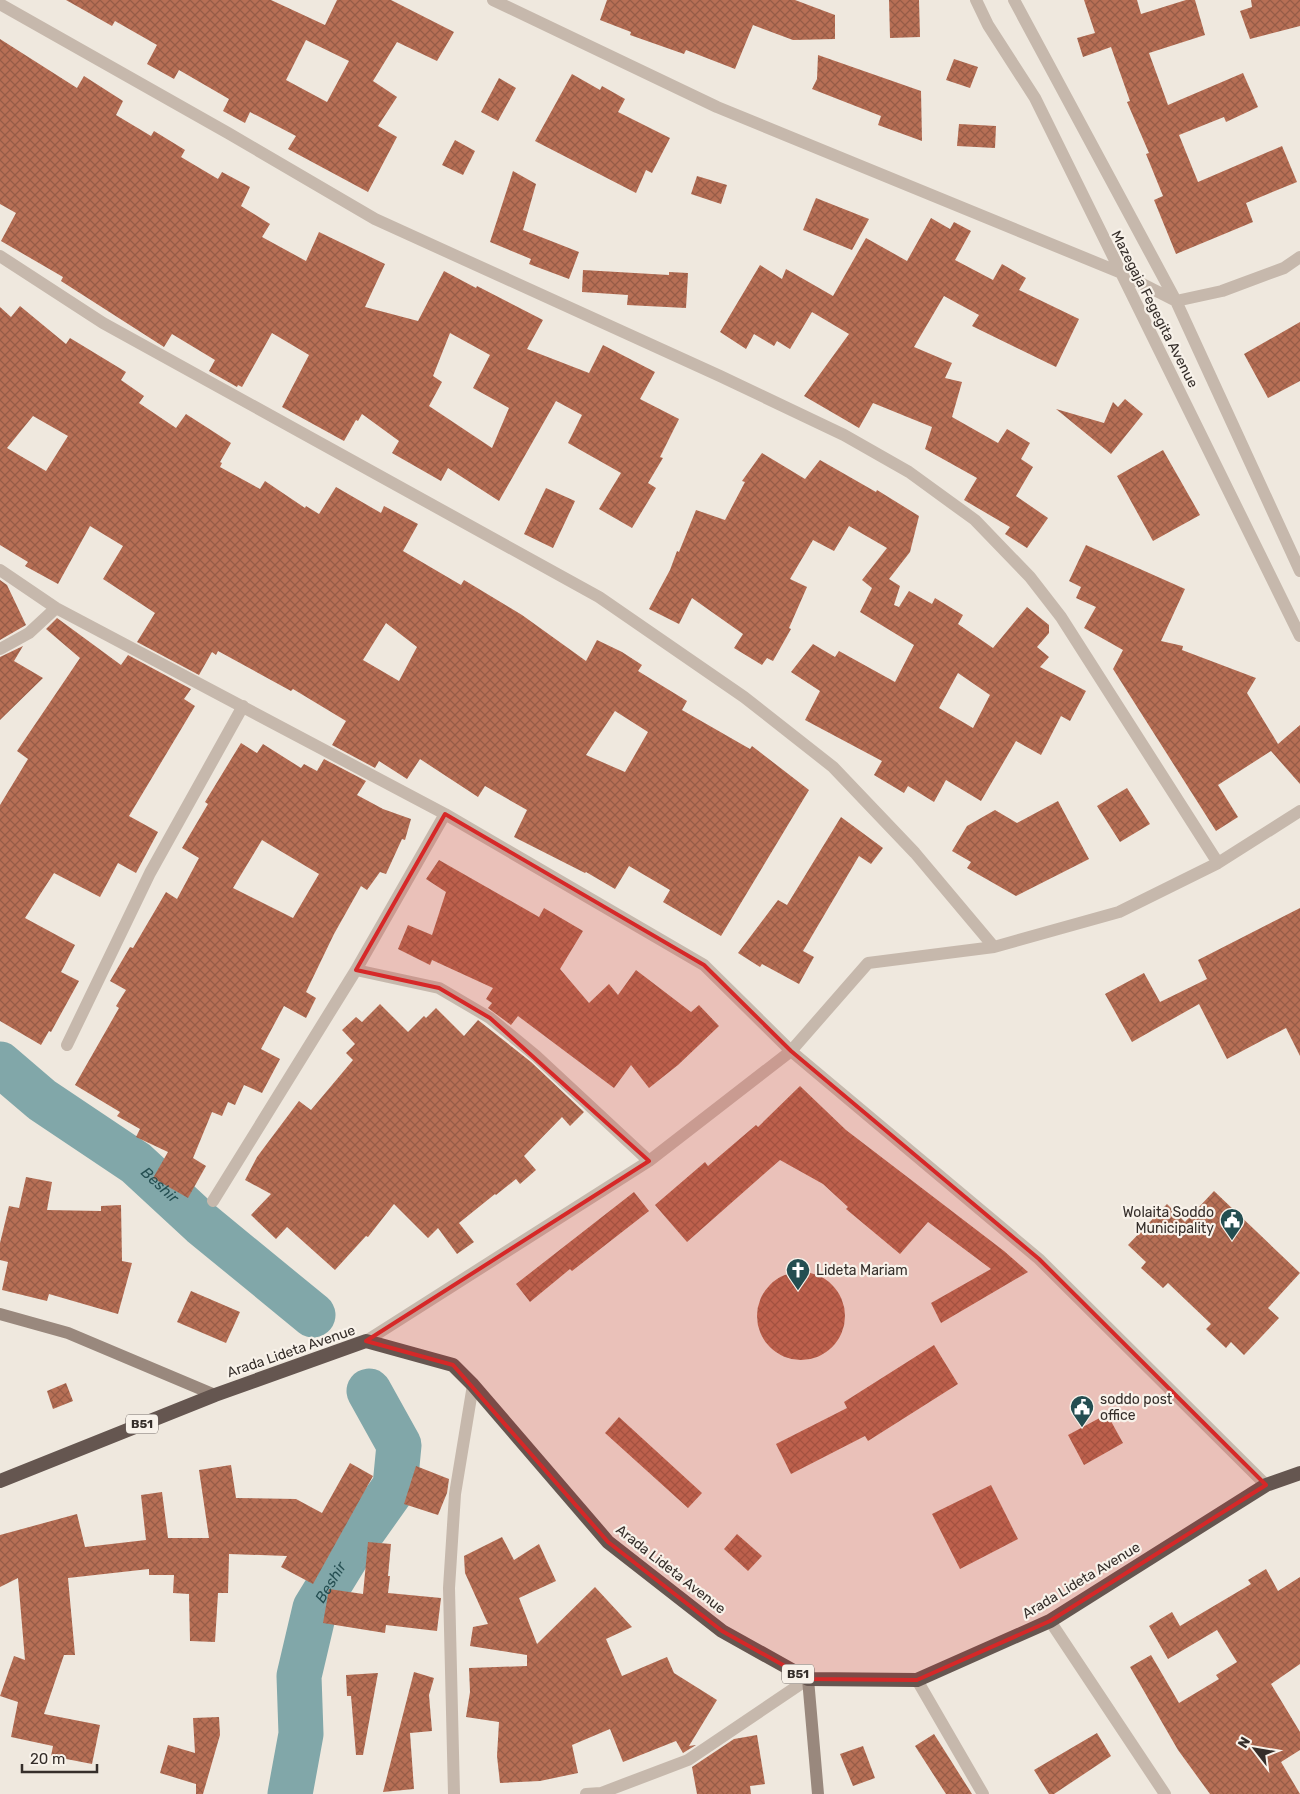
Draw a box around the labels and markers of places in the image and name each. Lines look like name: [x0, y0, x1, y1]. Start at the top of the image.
place label: Wolaita Soddo Municipality: [1122, 1204, 1214, 1237]
public building icon: Wolaita Soddo Municipality: [1219, 1207, 1245, 1241]
church icon: Lideta Mariam: [785, 1257, 811, 1291]
place label: Lideta Mariam: [816, 1262, 908, 1279]
place label: soddo post office: [1100, 1391, 1173, 1424]
public building icon: soddo post office: [1069, 1394, 1095, 1428]

